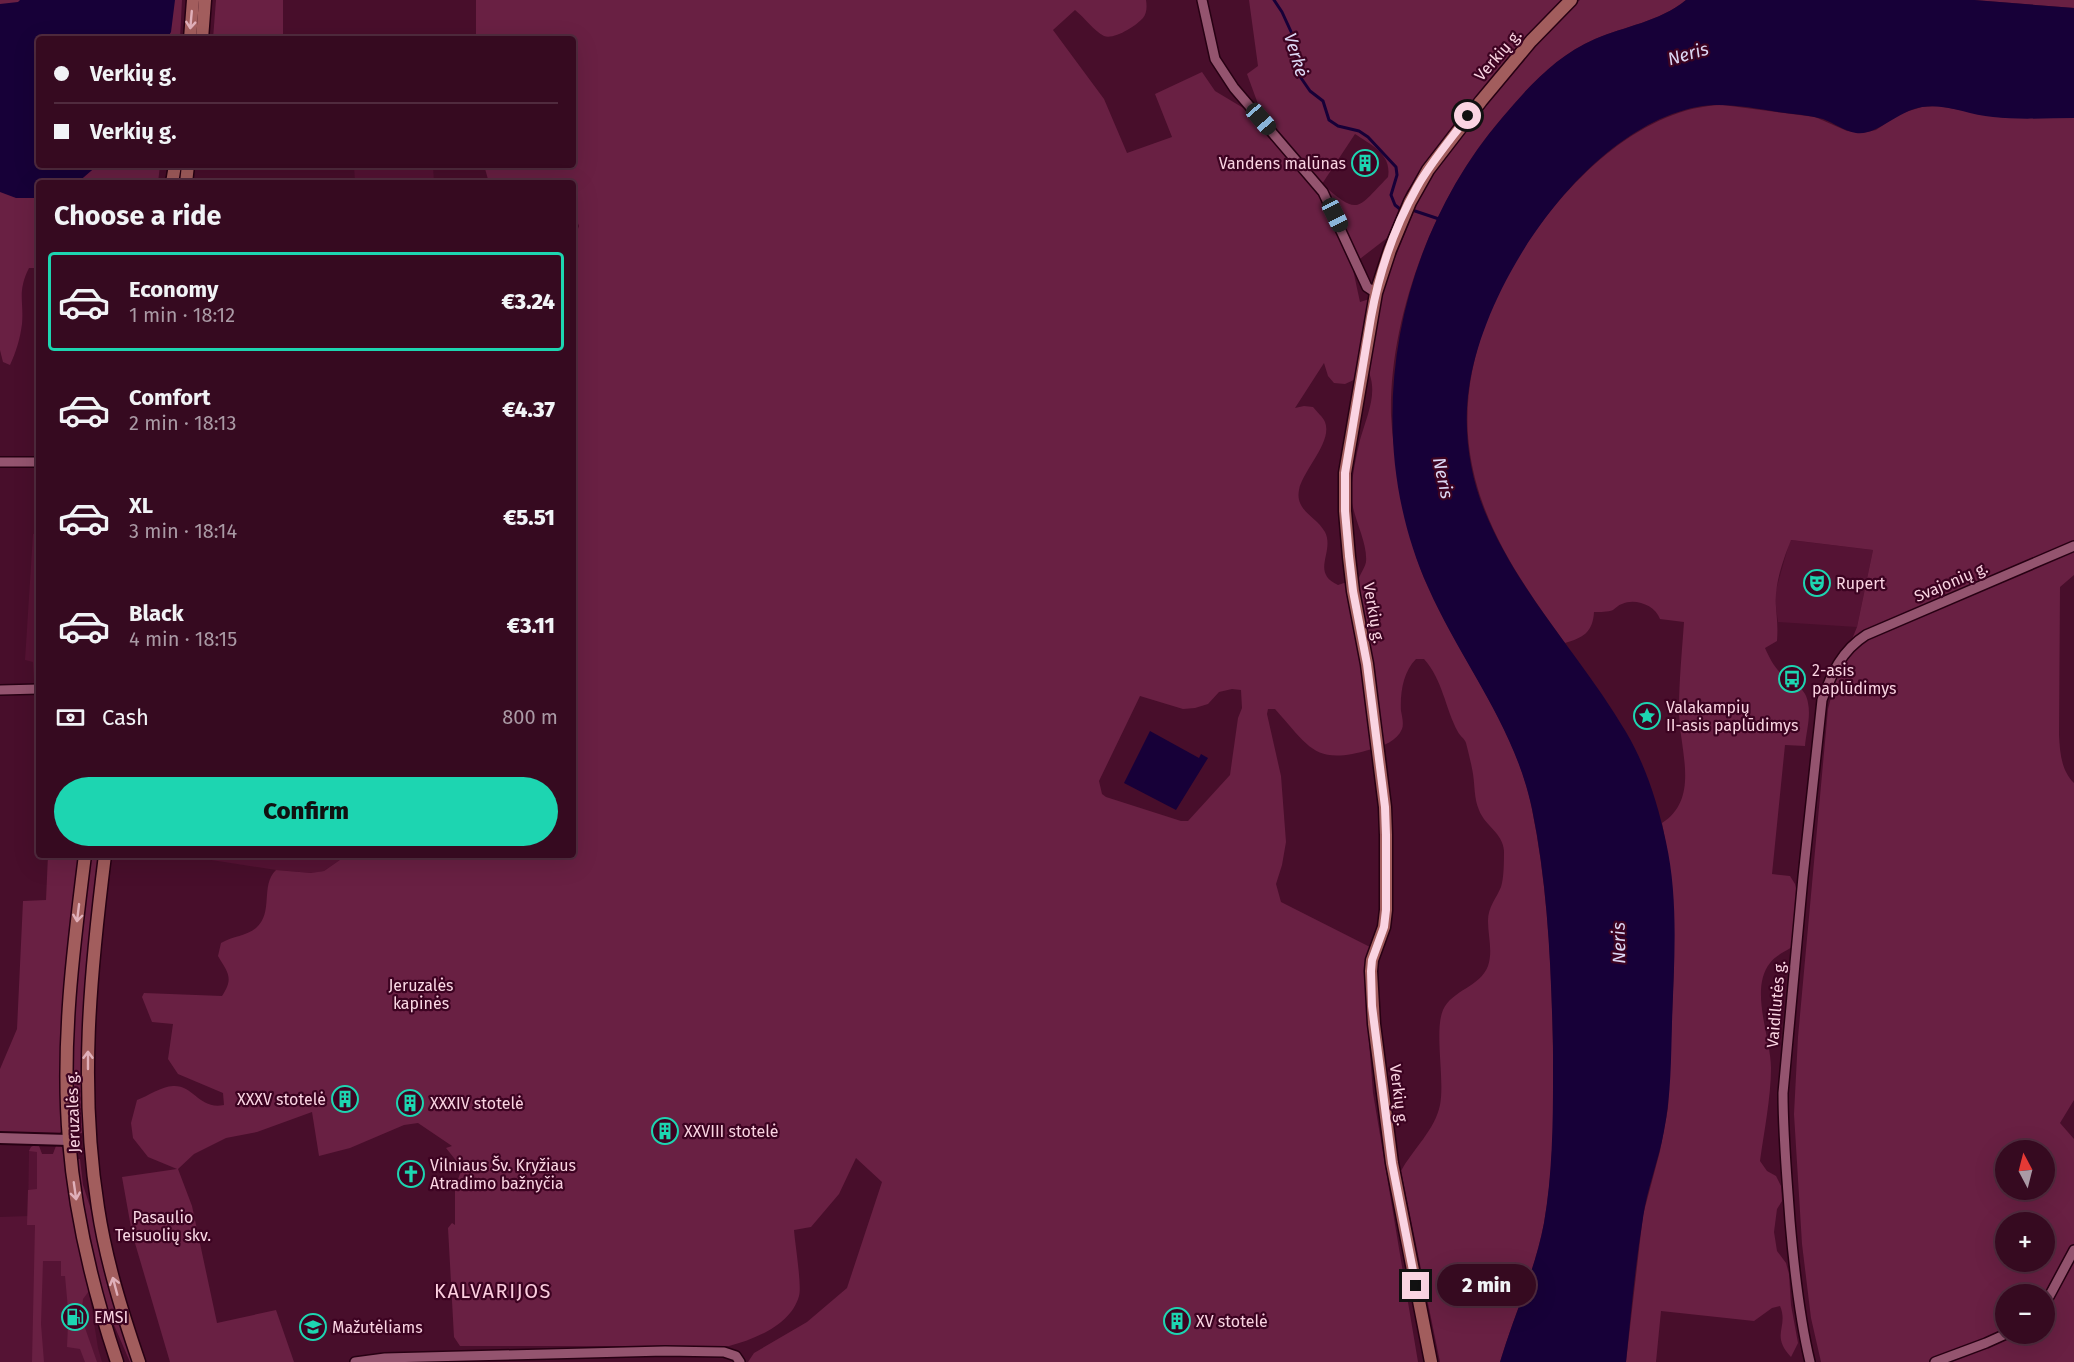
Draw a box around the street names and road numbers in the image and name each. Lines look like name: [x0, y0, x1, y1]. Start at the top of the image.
street label: Verkių g.: [1471, 25, 1526, 85]
street label: Svajonių g.: [1911, 558, 1991, 606]
street label: Verkių g.: [1359, 581, 1389, 645]
street label: Vaidilutės g.: [1763, 959, 1789, 1049]
street label: Verkių g.: [1386, 1063, 1412, 1127]
street label: Jeruzalės g.: [62, 1071, 84, 1153]

